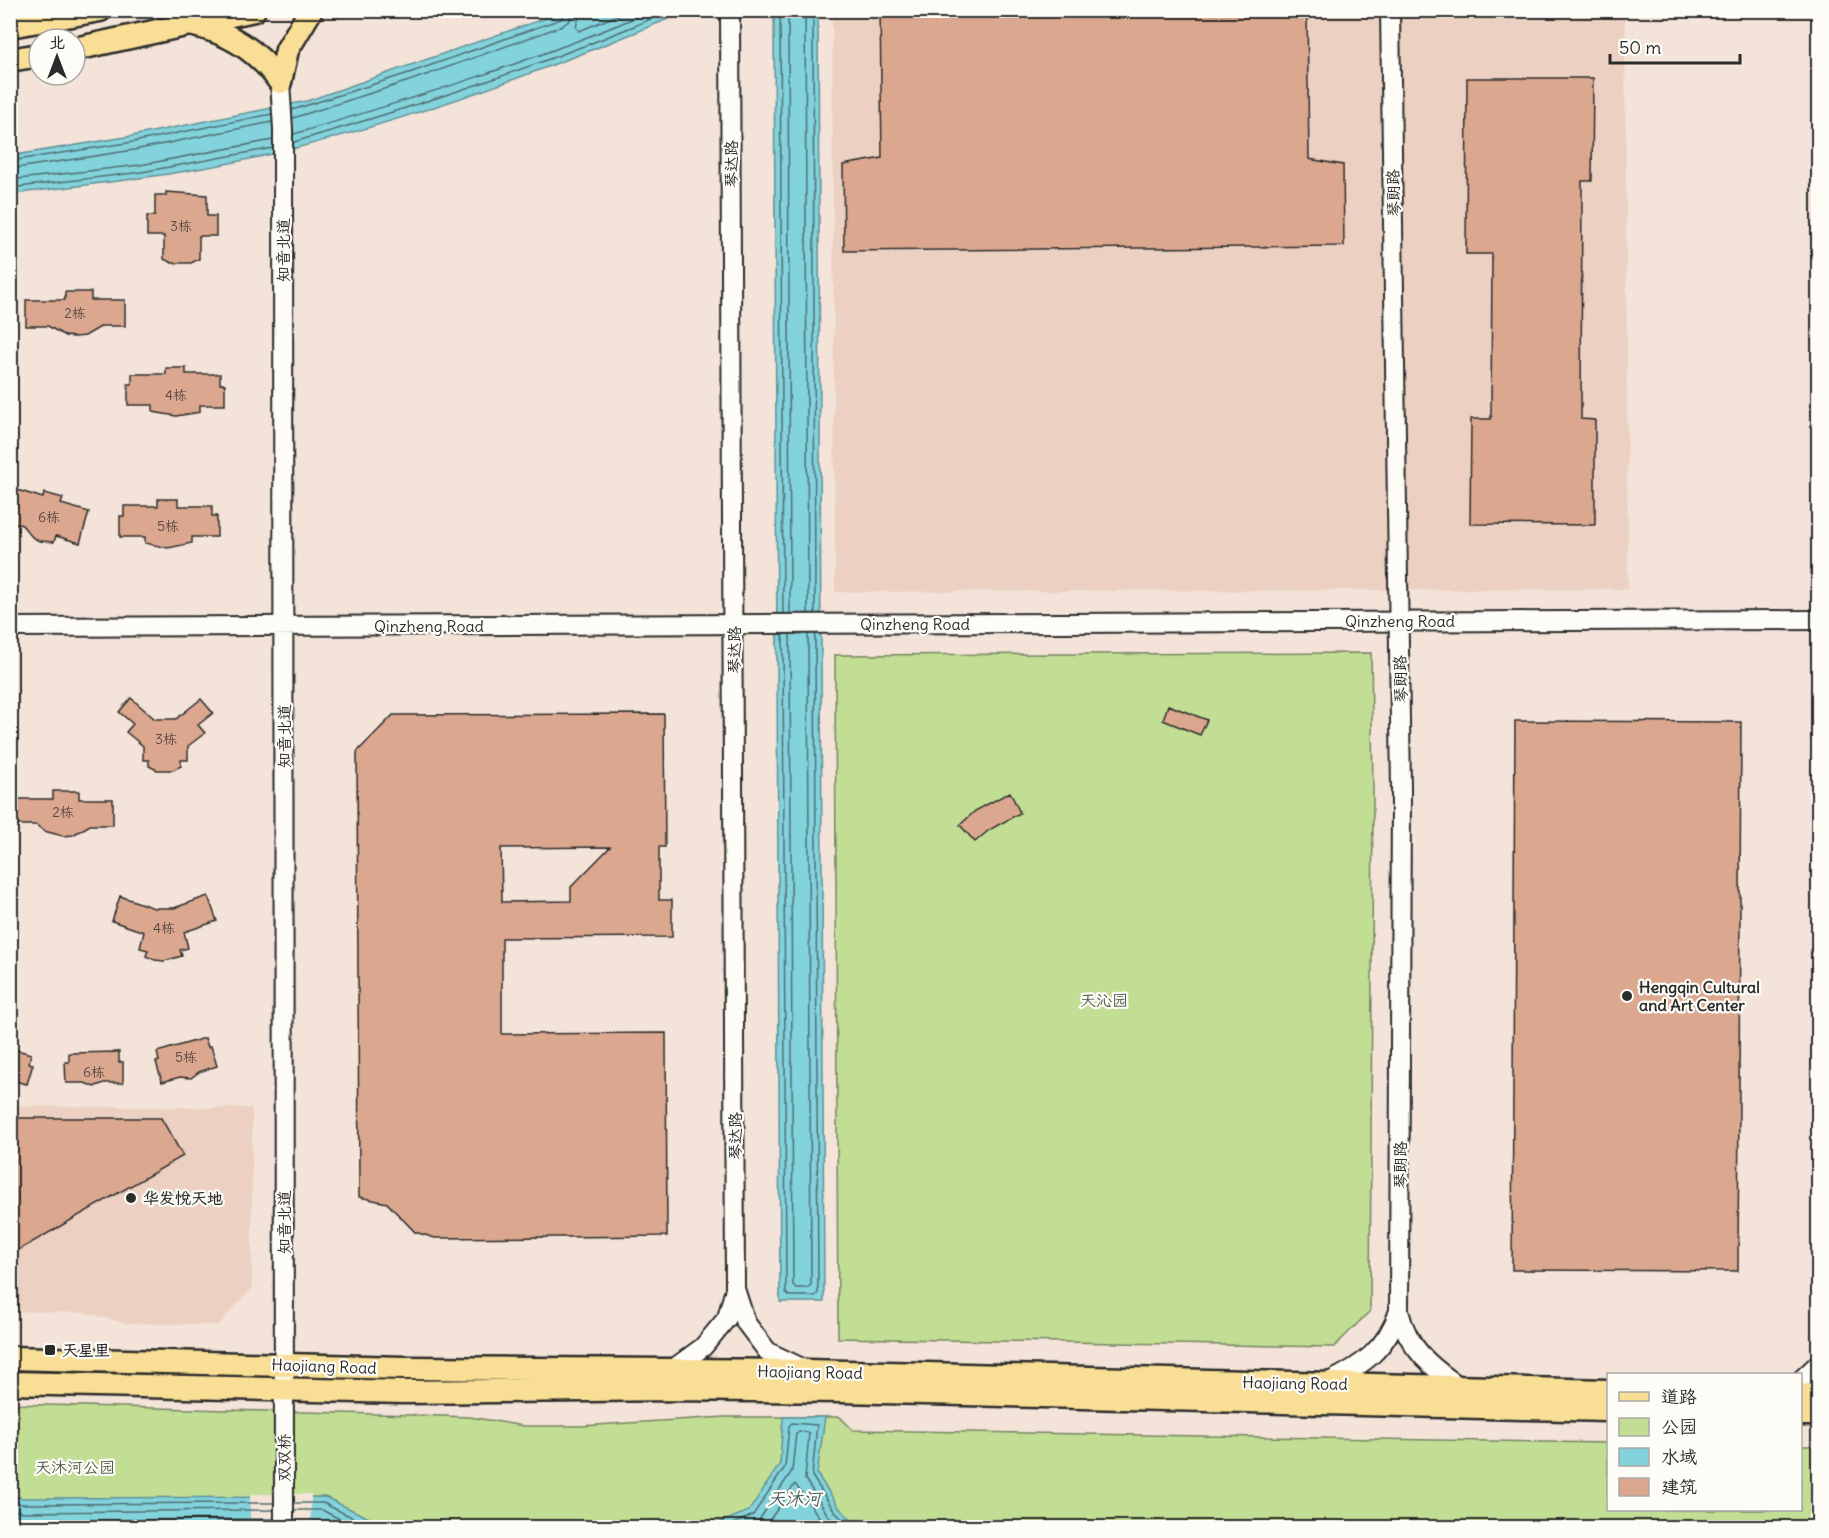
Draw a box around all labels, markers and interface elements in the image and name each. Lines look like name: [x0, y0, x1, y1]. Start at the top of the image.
north arrow: [27, 27, 87, 87]
scale bar: [1610, 27, 1740, 65]
text: 北: [49, 32, 65, 52]
text: 50 m: [1619, 36, 1661, 59]
street label: 琴达路: [721, 140, 741, 188]
street label: 琴朗路: [1383, 169, 1403, 217]
house number: 3栋: [170, 217, 192, 235]
street label: 知音北道: [273, 218, 293, 282]
house number: 2栋: [64, 304, 86, 322]
house number: 4栋: [165, 386, 187, 404]
house number: 6栋: [38, 508, 60, 526]
house number: 5栋: [157, 517, 179, 535]
street label: Qinzheng Road: [1345, 611, 1455, 631]
street label: Qinzheng Road: [860, 614, 970, 634]
street label: Qinzheng Road: [374, 616, 484, 636]
street label: 琴达路: [724, 626, 744, 674]
street label: 琴朗路: [1390, 655, 1410, 703]
street label: 知音北道: [274, 704, 294, 768]
house number: 3栋: [155, 730, 177, 748]
house number: 2栋: [52, 803, 74, 821]
house number: 4栋: [153, 919, 175, 937]
place label: Hengqin Cultural and Art Center: [1639, 977, 1760, 1015]
marker: Hengqin Cultural and Art Center: [1620, 989, 1634, 1003]
park label: 天沁园: [1080, 990, 1128, 1010]
house number: 5栋: [175, 1048, 197, 1066]
house number: 6栋: [83, 1063, 105, 1081]
street label: 琴达路: [725, 1112, 745, 1160]
street label: 琴朗路: [1390, 1141, 1410, 1189]
place label: 华发悦天地: [143, 1188, 223, 1208]
street label: 知音北道: [274, 1190, 294, 1254]
marker: 华发悦天地: [124, 1191, 138, 1205]
place label: 天星里: [62, 1340, 110, 1360]
marker: 天星里: [43, 1343, 57, 1357]
street label: Haojiang Road: [271, 1354, 377, 1378]
street label: Haojiang Road: [757, 1361, 863, 1383]
street label: Haojiang Road: [1242, 1372, 1348, 1394]
legend: [1607, 1373, 1802, 1511]
text: 道路: [1661, 1385, 1697, 1408]
text: 公园: [1661, 1415, 1697, 1438]
street label: 双双桥: [274, 1434, 294, 1482]
text: 水域: [1661, 1445, 1697, 1468]
park label: 天沐河公园: [35, 1457, 115, 1477]
text: 建筑: [1661, 1475, 1697, 1498]
water label: 天沐河: [767, 1487, 824, 1510]

